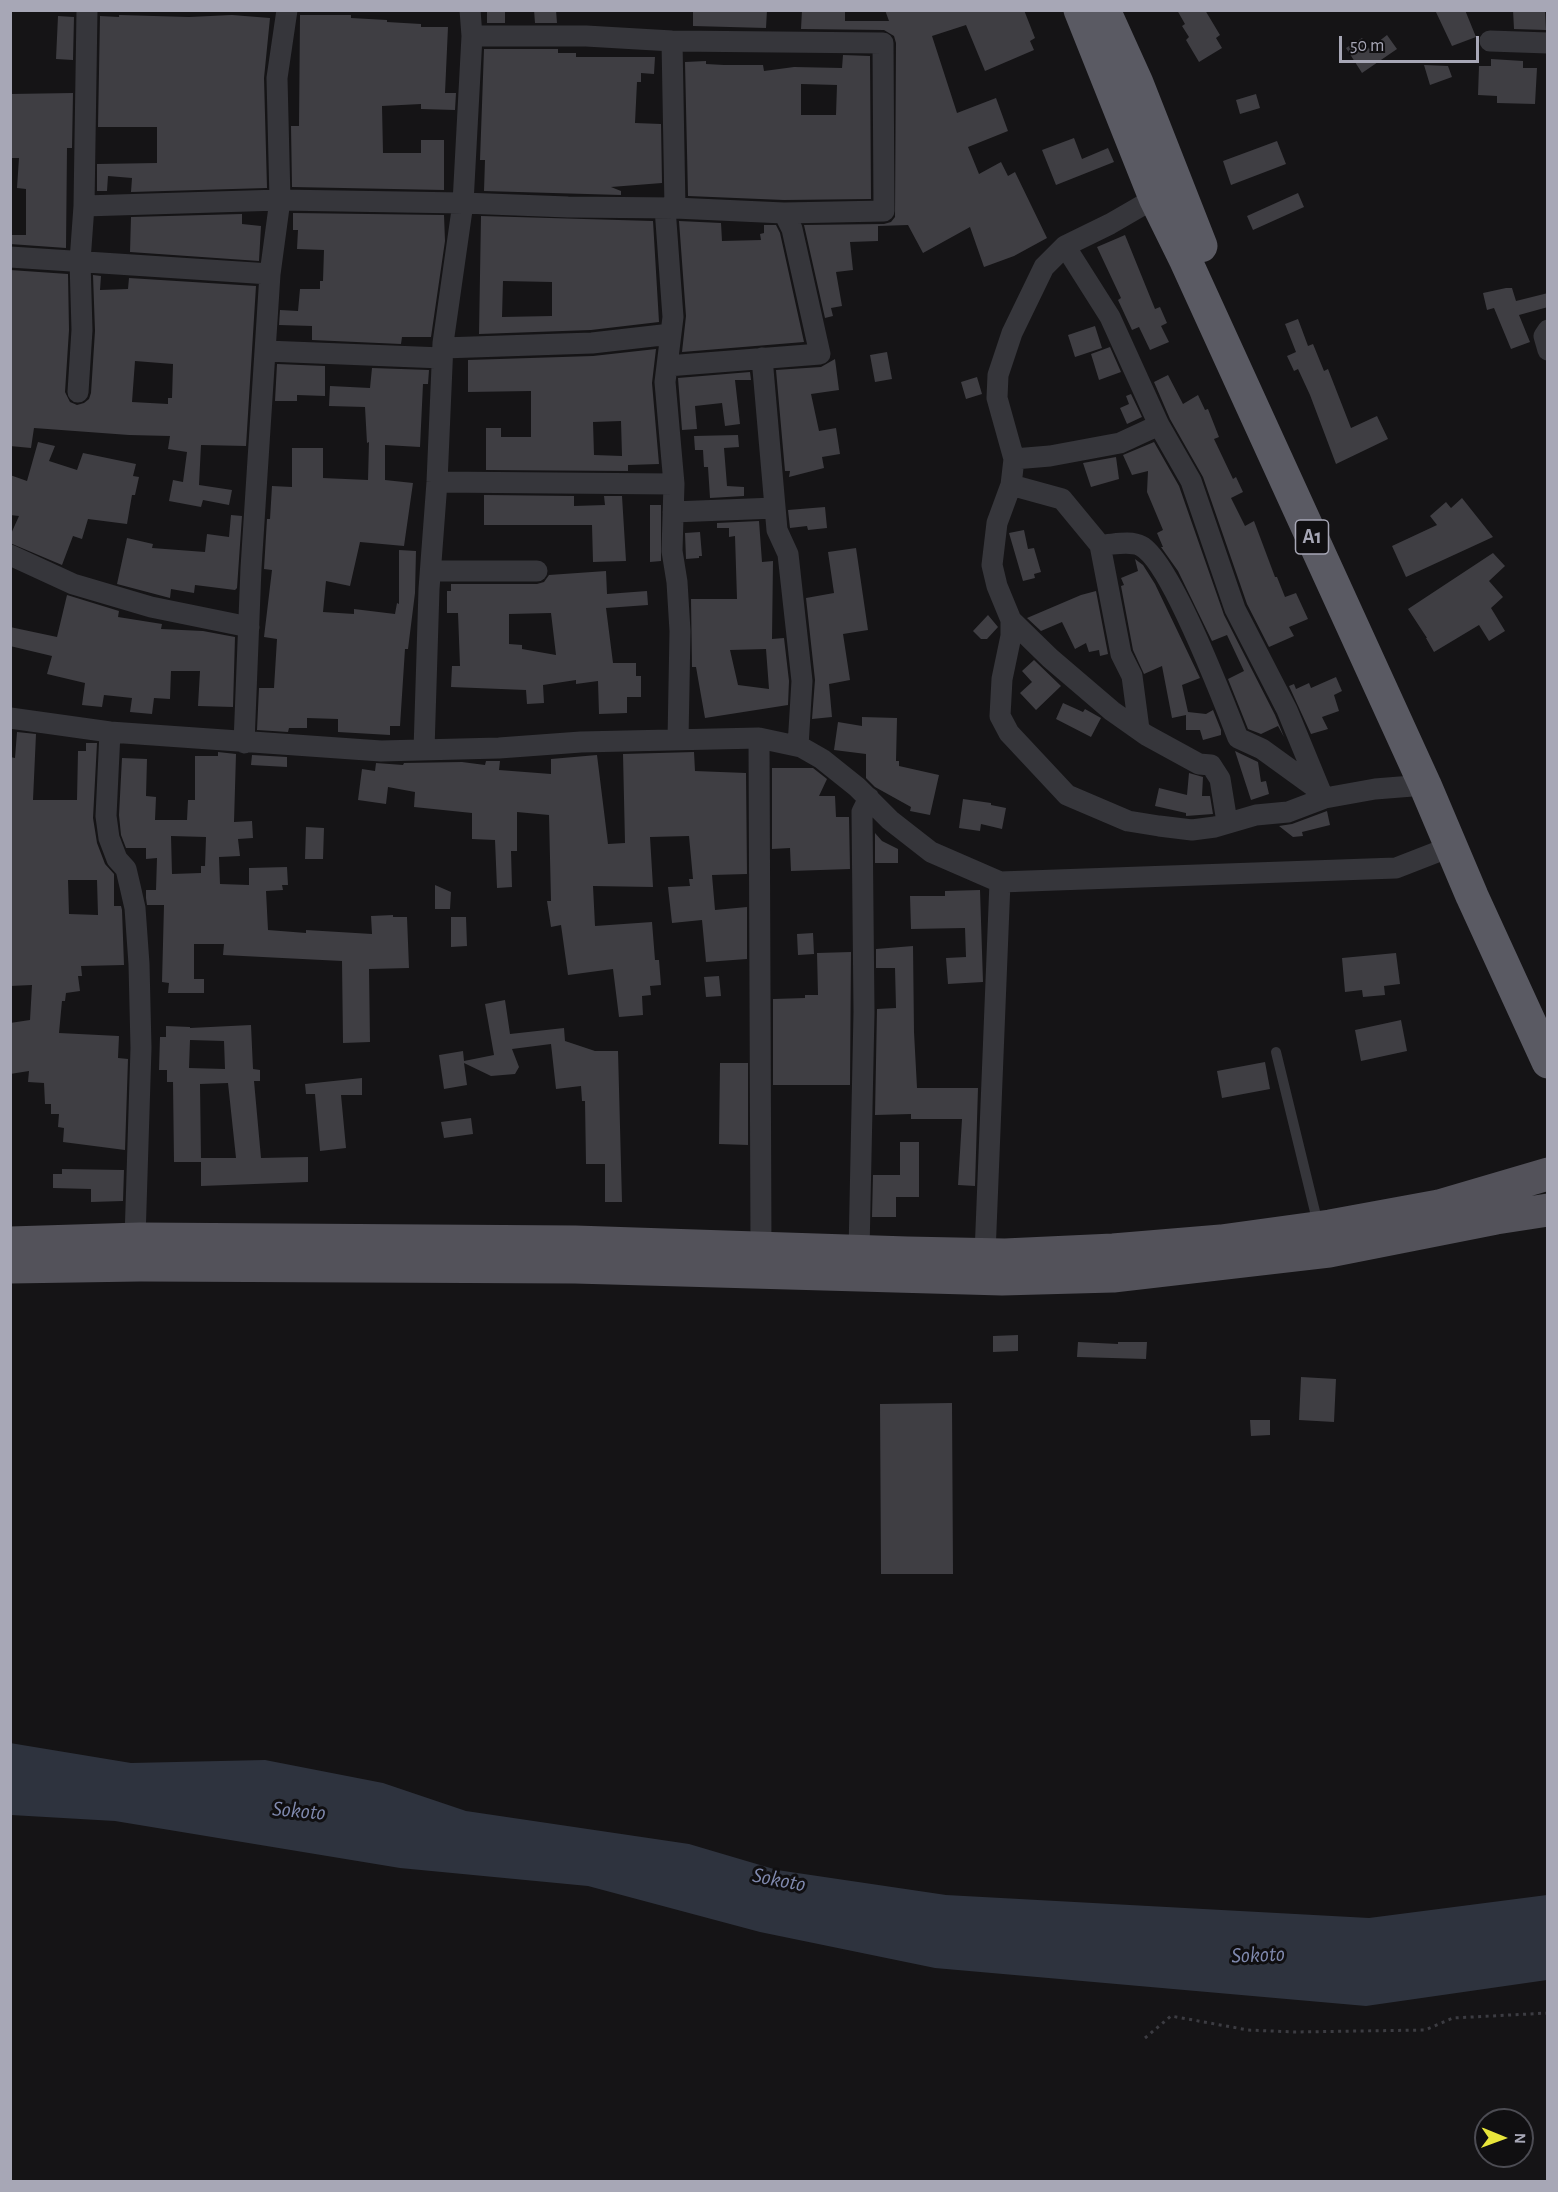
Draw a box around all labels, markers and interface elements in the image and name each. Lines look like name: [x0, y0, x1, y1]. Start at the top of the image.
scale bar: [1342, 24, 1482, 62]
text: 50 m: [1350, 37, 1384, 55]
road number: A1: [1296, 520, 1328, 554]
water label: Sokoto: [271, 1796, 327, 1826]
water label: Sokoto: [750, 1862, 808, 1898]
water label: Sokoto: [1231, 1941, 1285, 1969]
north arrow: [1474, 2108, 1534, 2168]
text: N: [1512, 2133, 1528, 2144]

